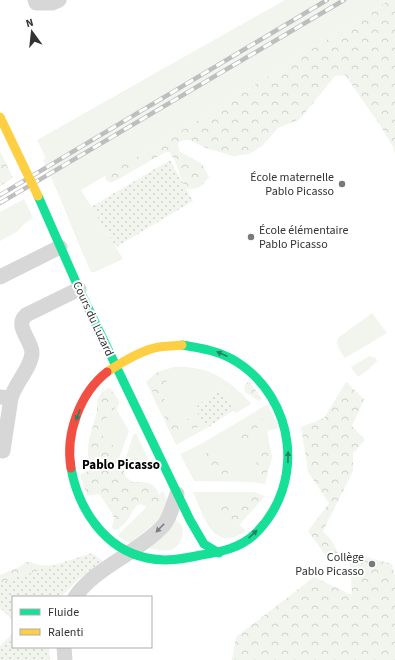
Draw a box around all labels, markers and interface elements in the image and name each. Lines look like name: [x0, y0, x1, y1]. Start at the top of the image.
north arrow: [12, 12, 52, 52]
text: N: [24, 15, 35, 31]
place label: École maternelle Pablo Picasso: [250, 169, 334, 200]
marker: École maternelle Pablo Picasso: [337, 179, 347, 189]
place label: École élémentaire Pablo Picasso: [259, 222, 349, 253]
marker: École élémentaire Pablo Picasso: [246, 232, 256, 242]
street label: Cours du Luzard: [68, 279, 118, 359]
one-way arrow: [216, 351, 227, 357]
one-way arrow: [74, 409, 80, 421]
one-way arrow: [285, 450, 291, 463]
district label: Pablo Picasso: [82, 456, 160, 474]
one-way arrow: [155, 523, 165, 533]
one-way arrow: [248, 530, 258, 539]
place label: Collège Pablo Picasso: [295, 549, 364, 580]
marker: Collège Pablo Picasso: [367, 559, 377, 569]
legend: [12, 596, 152, 648]
text: Fluide: [48, 604, 79, 621]
text: Ralenti: [48, 624, 83, 641]

